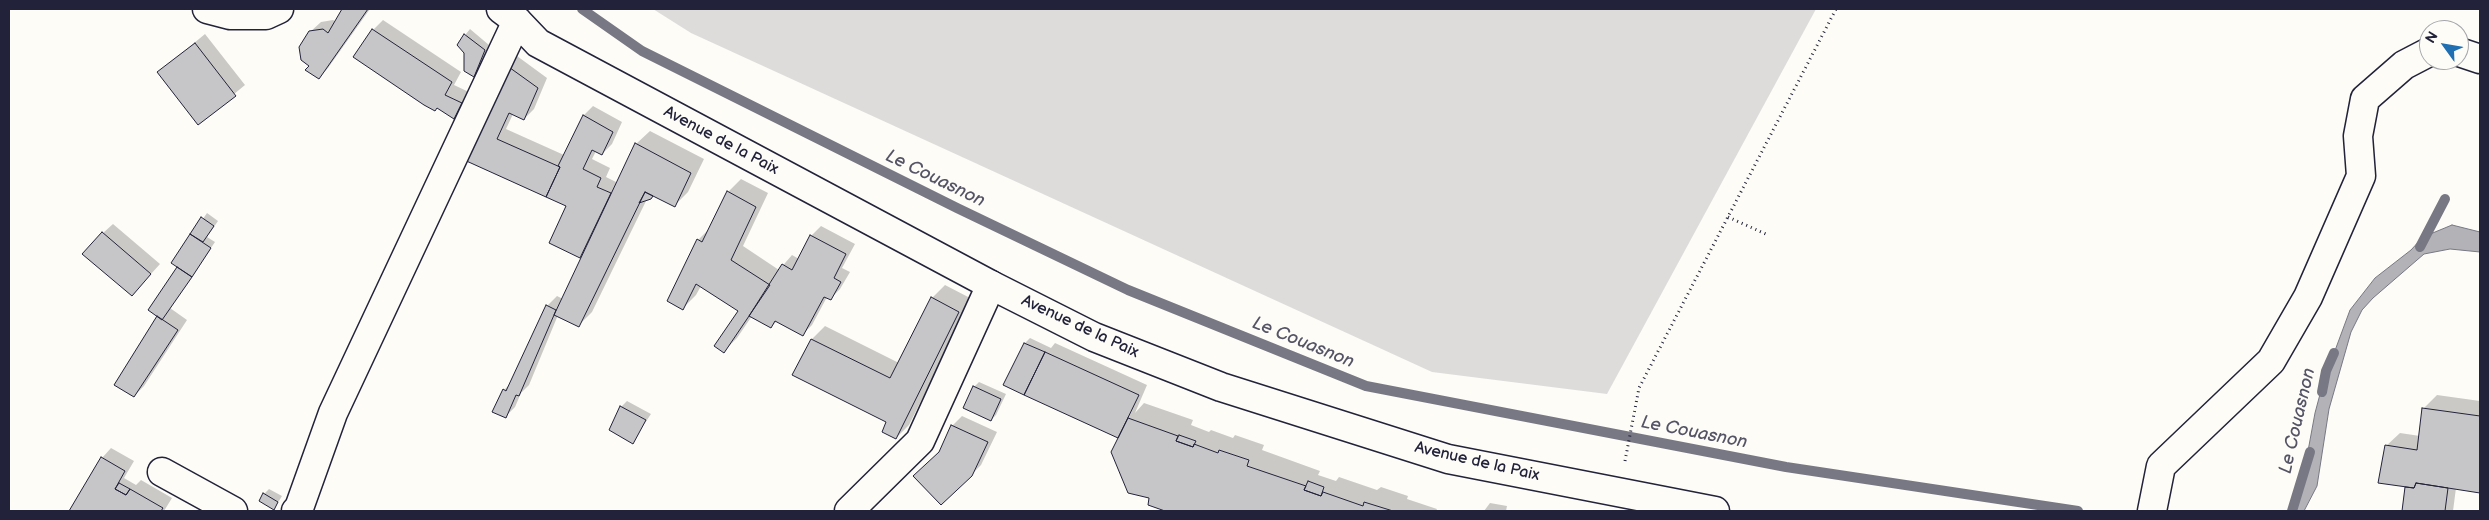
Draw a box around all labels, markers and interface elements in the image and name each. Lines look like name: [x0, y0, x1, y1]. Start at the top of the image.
north arrow: [2419, 20, 2469, 70]
text: N: [2422, 28, 2442, 46]
street label: Avenue de la Paix: [660, 103, 782, 179]
water label: Le Couasnon: [882, 146, 988, 212]
street label: Avenue de la Paix: [1018, 291, 1142, 363]
water label: Le Couasnon: [1249, 313, 1357, 373]
water label: Le Couasnon: [2275, 366, 2321, 476]
water label: Le Couasnon: [1639, 412, 1749, 454]
street label: Avenue de la Paix: [1413, 438, 1541, 486]

